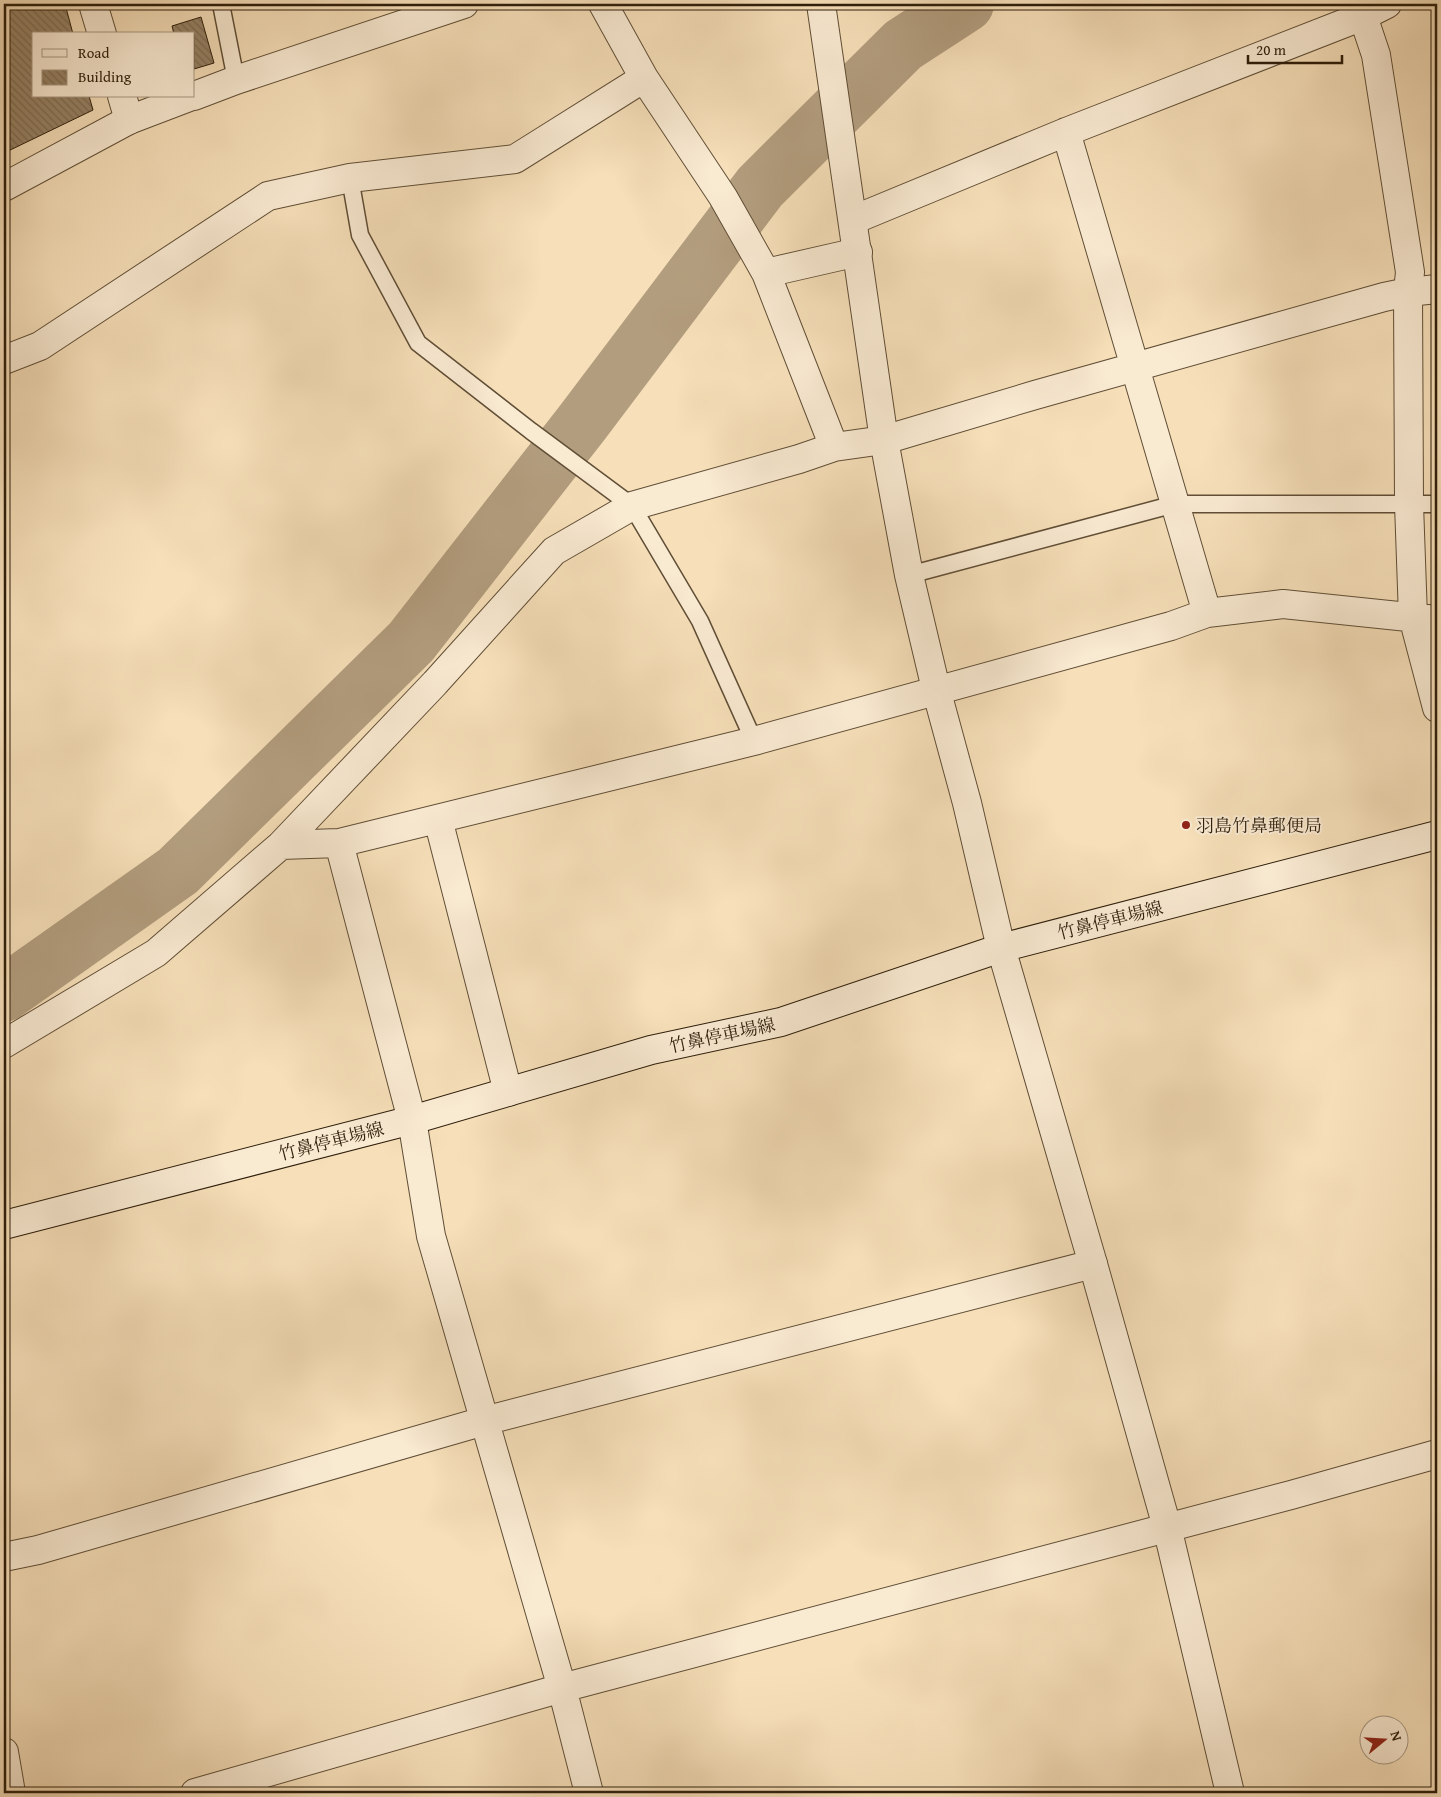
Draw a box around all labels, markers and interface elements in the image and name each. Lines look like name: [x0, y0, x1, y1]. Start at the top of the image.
legend: [32, 32, 195, 98]
scale bar: [1248, 32, 1342, 64]
text: 20 m: [1256, 39, 1287, 60]
text: Road: [78, 42, 109, 63]
text: Building: [78, 66, 132, 87]
place label: 羽島竹鼻郵便局: [1196, 812, 1322, 839]
marker: 羽島竹鼻郵便局: [1180, 819, 1192, 831]
street label: 竹鼻停車場線: [1054, 894, 1166, 946]
street label: 竹鼻停車場線: [666, 1011, 778, 1059]
street label: 竹鼻停車場線: [275, 1115, 387, 1167]
north arrow: [1358, 1714, 1408, 1764]
text: N: [1385, 1728, 1408, 1744]

